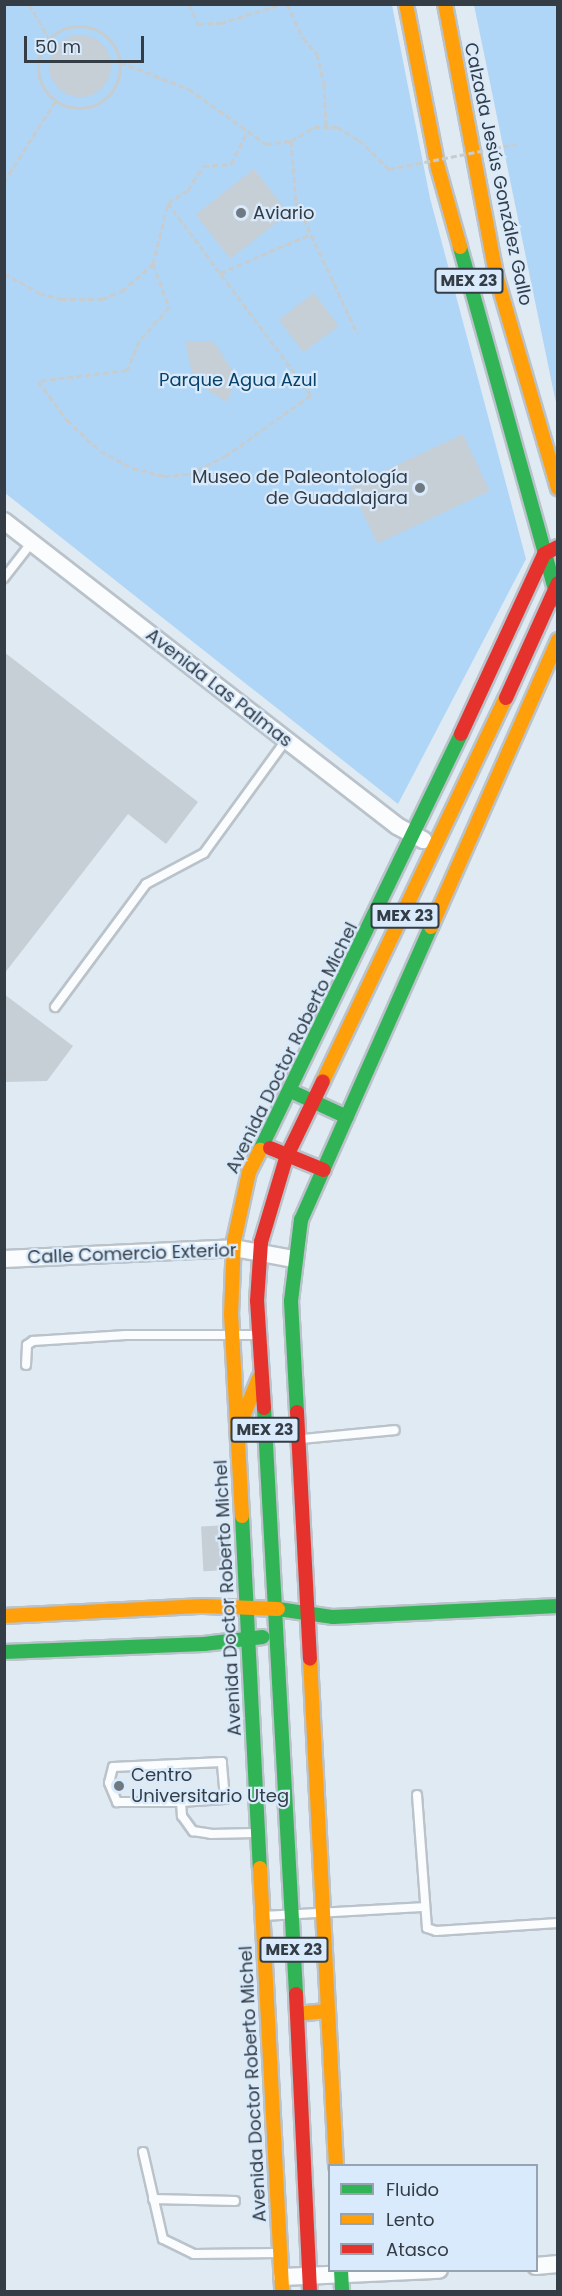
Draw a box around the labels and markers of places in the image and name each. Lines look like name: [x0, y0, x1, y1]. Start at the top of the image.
place label: Aviario: [253, 202, 314, 224]
marker: Aviario: [234, 206, 248, 220]
place label: Museo de Paleontología de Guadalajara: [192, 467, 408, 510]
marker: Museo de Paleontología de Guadalajara: [413, 481, 427, 495]
place label: Centro Universitario Uteg: [131, 1765, 289, 1808]
marker: Centro Universitario Uteg: [112, 1779, 126, 1793]

